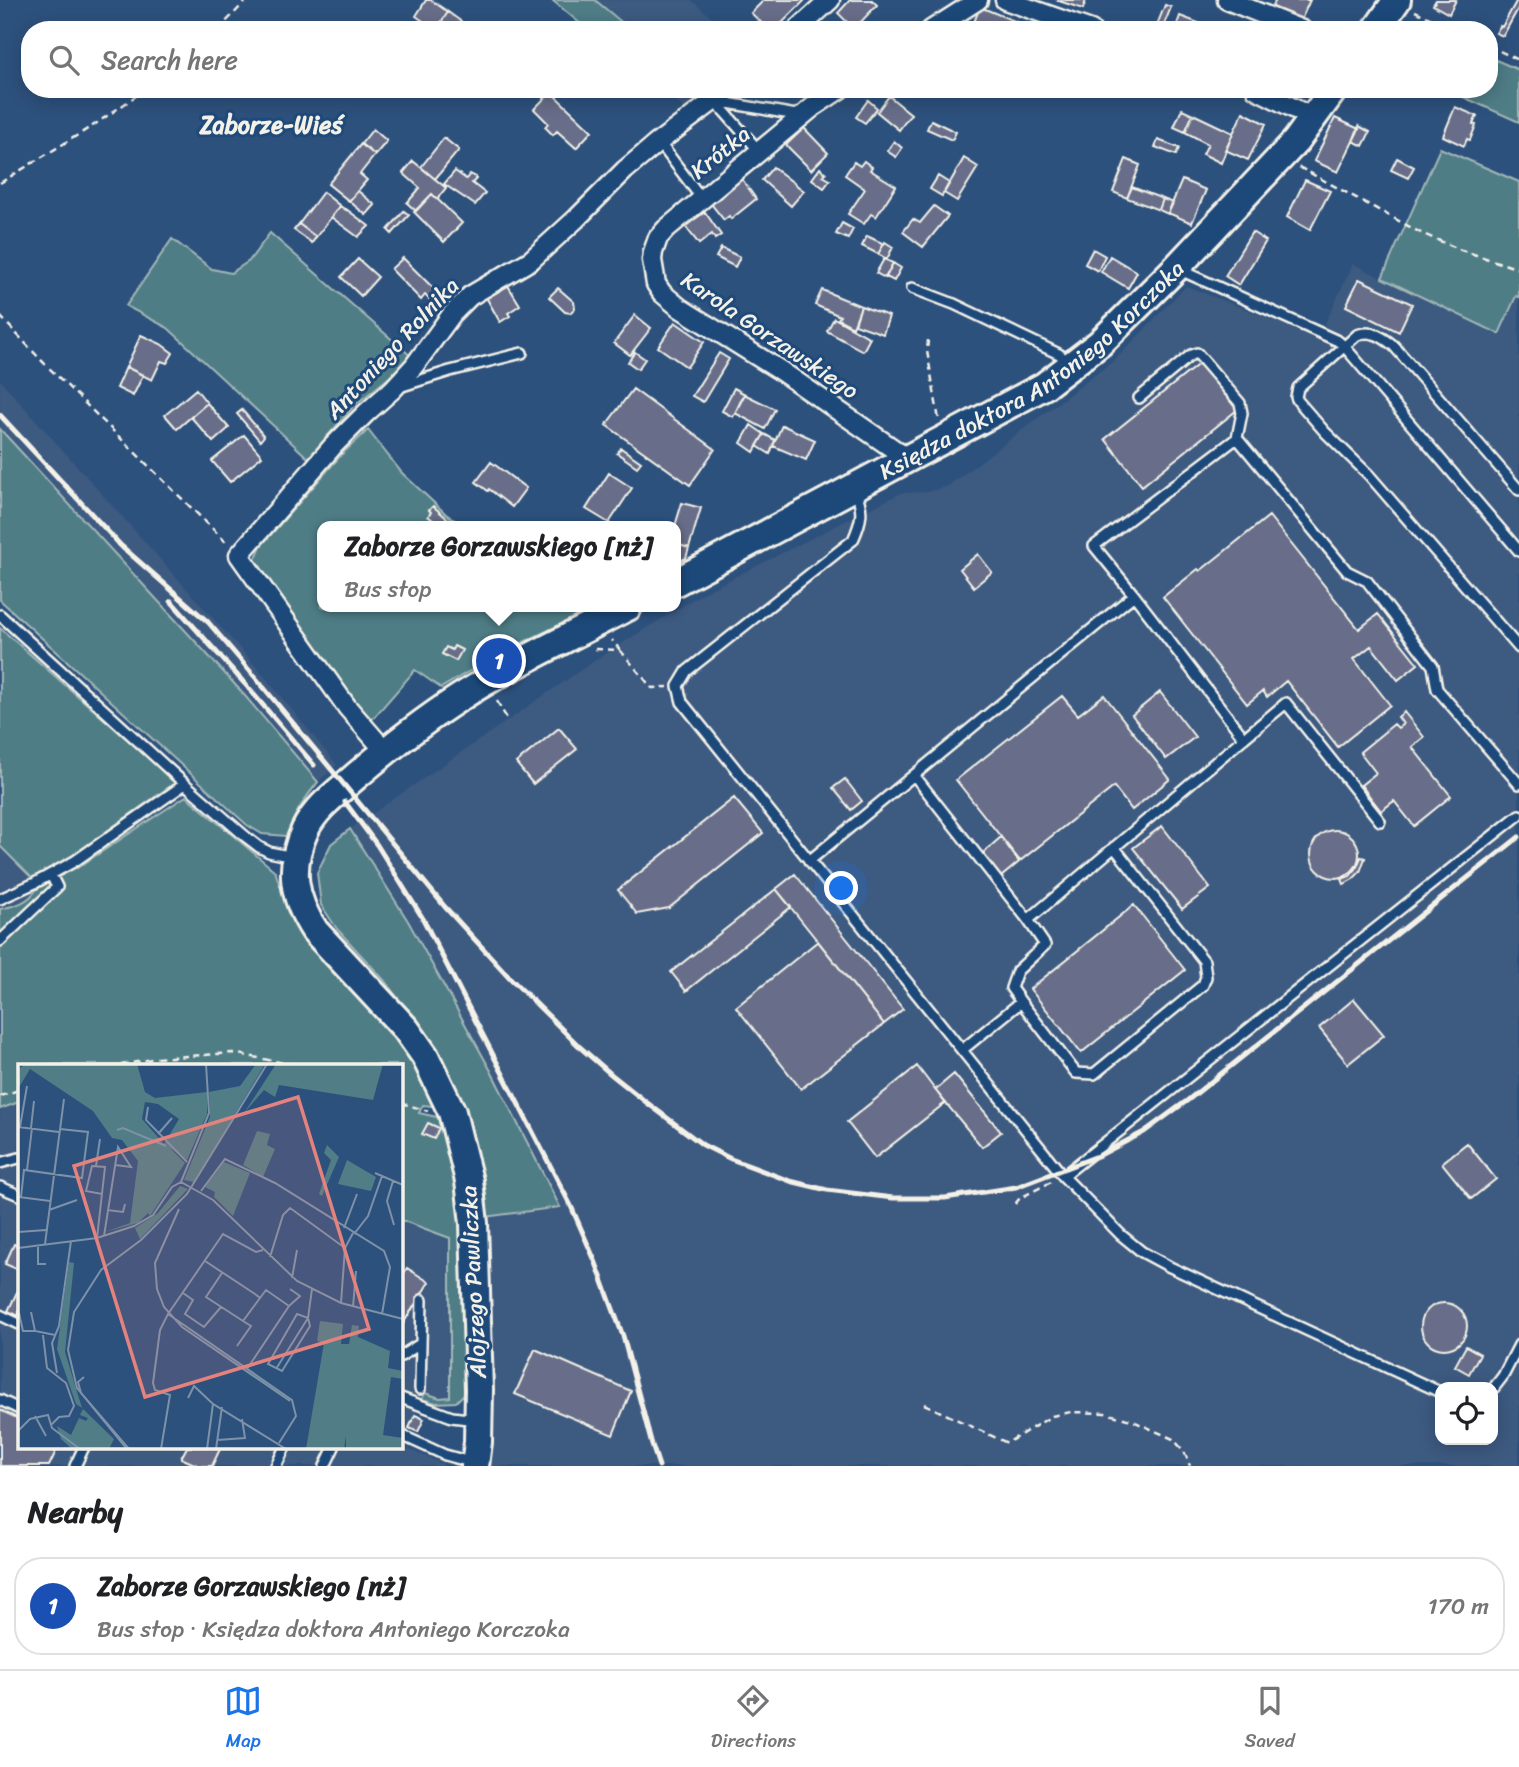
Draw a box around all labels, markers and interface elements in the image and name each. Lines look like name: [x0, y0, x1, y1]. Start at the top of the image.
search box: [21, 21, 1498, 98]
text: Search here: [101, 37, 238, 83]
icon: search: [45, 41, 83, 79]
district label: Zaborze-Wieś: [199, 104, 345, 146]
street label: Krótka: [681, 115, 760, 190]
street label: Księdza doktora Antoniego Korczoka: [871, 250, 1195, 491]
street label: Karola Gorzawskiego: [672, 260, 868, 411]
street label: Antoniego Rolnika: [314, 267, 470, 430]
popup: [317, 521, 681, 612]
text: Zaborze Gorzawskiego [nż]: [344, 523, 654, 569]
text: Bus stop: [344, 569, 431, 610]
pin: 1: [476, 635, 522, 687]
your location: [824, 871, 858, 905]
inset map: [18, 1064, 402, 1448]
street label: Alojzego Pawliczka: [448, 1184, 499, 1380]
map controls: [1435, 1382, 1498, 1445]
button: locate: [1435, 1382, 1498, 1445]
text: Nearby: [28, 1485, 123, 1539]
text: Zaborze Gorzawskiego [nż]: [97, 1563, 407, 1609]
text: 1: [48, 1586, 58, 1627]
text: 170 m: [1428, 1586, 1489, 1627]
text: Bus stop · Księdza doktora Antoniego Korczoka: [97, 1609, 570, 1650]
tab: Map: [224, 1682, 262, 1757]
tab: Directions: [711, 1682, 796, 1757]
tab: Saved: [1245, 1682, 1295, 1757]

